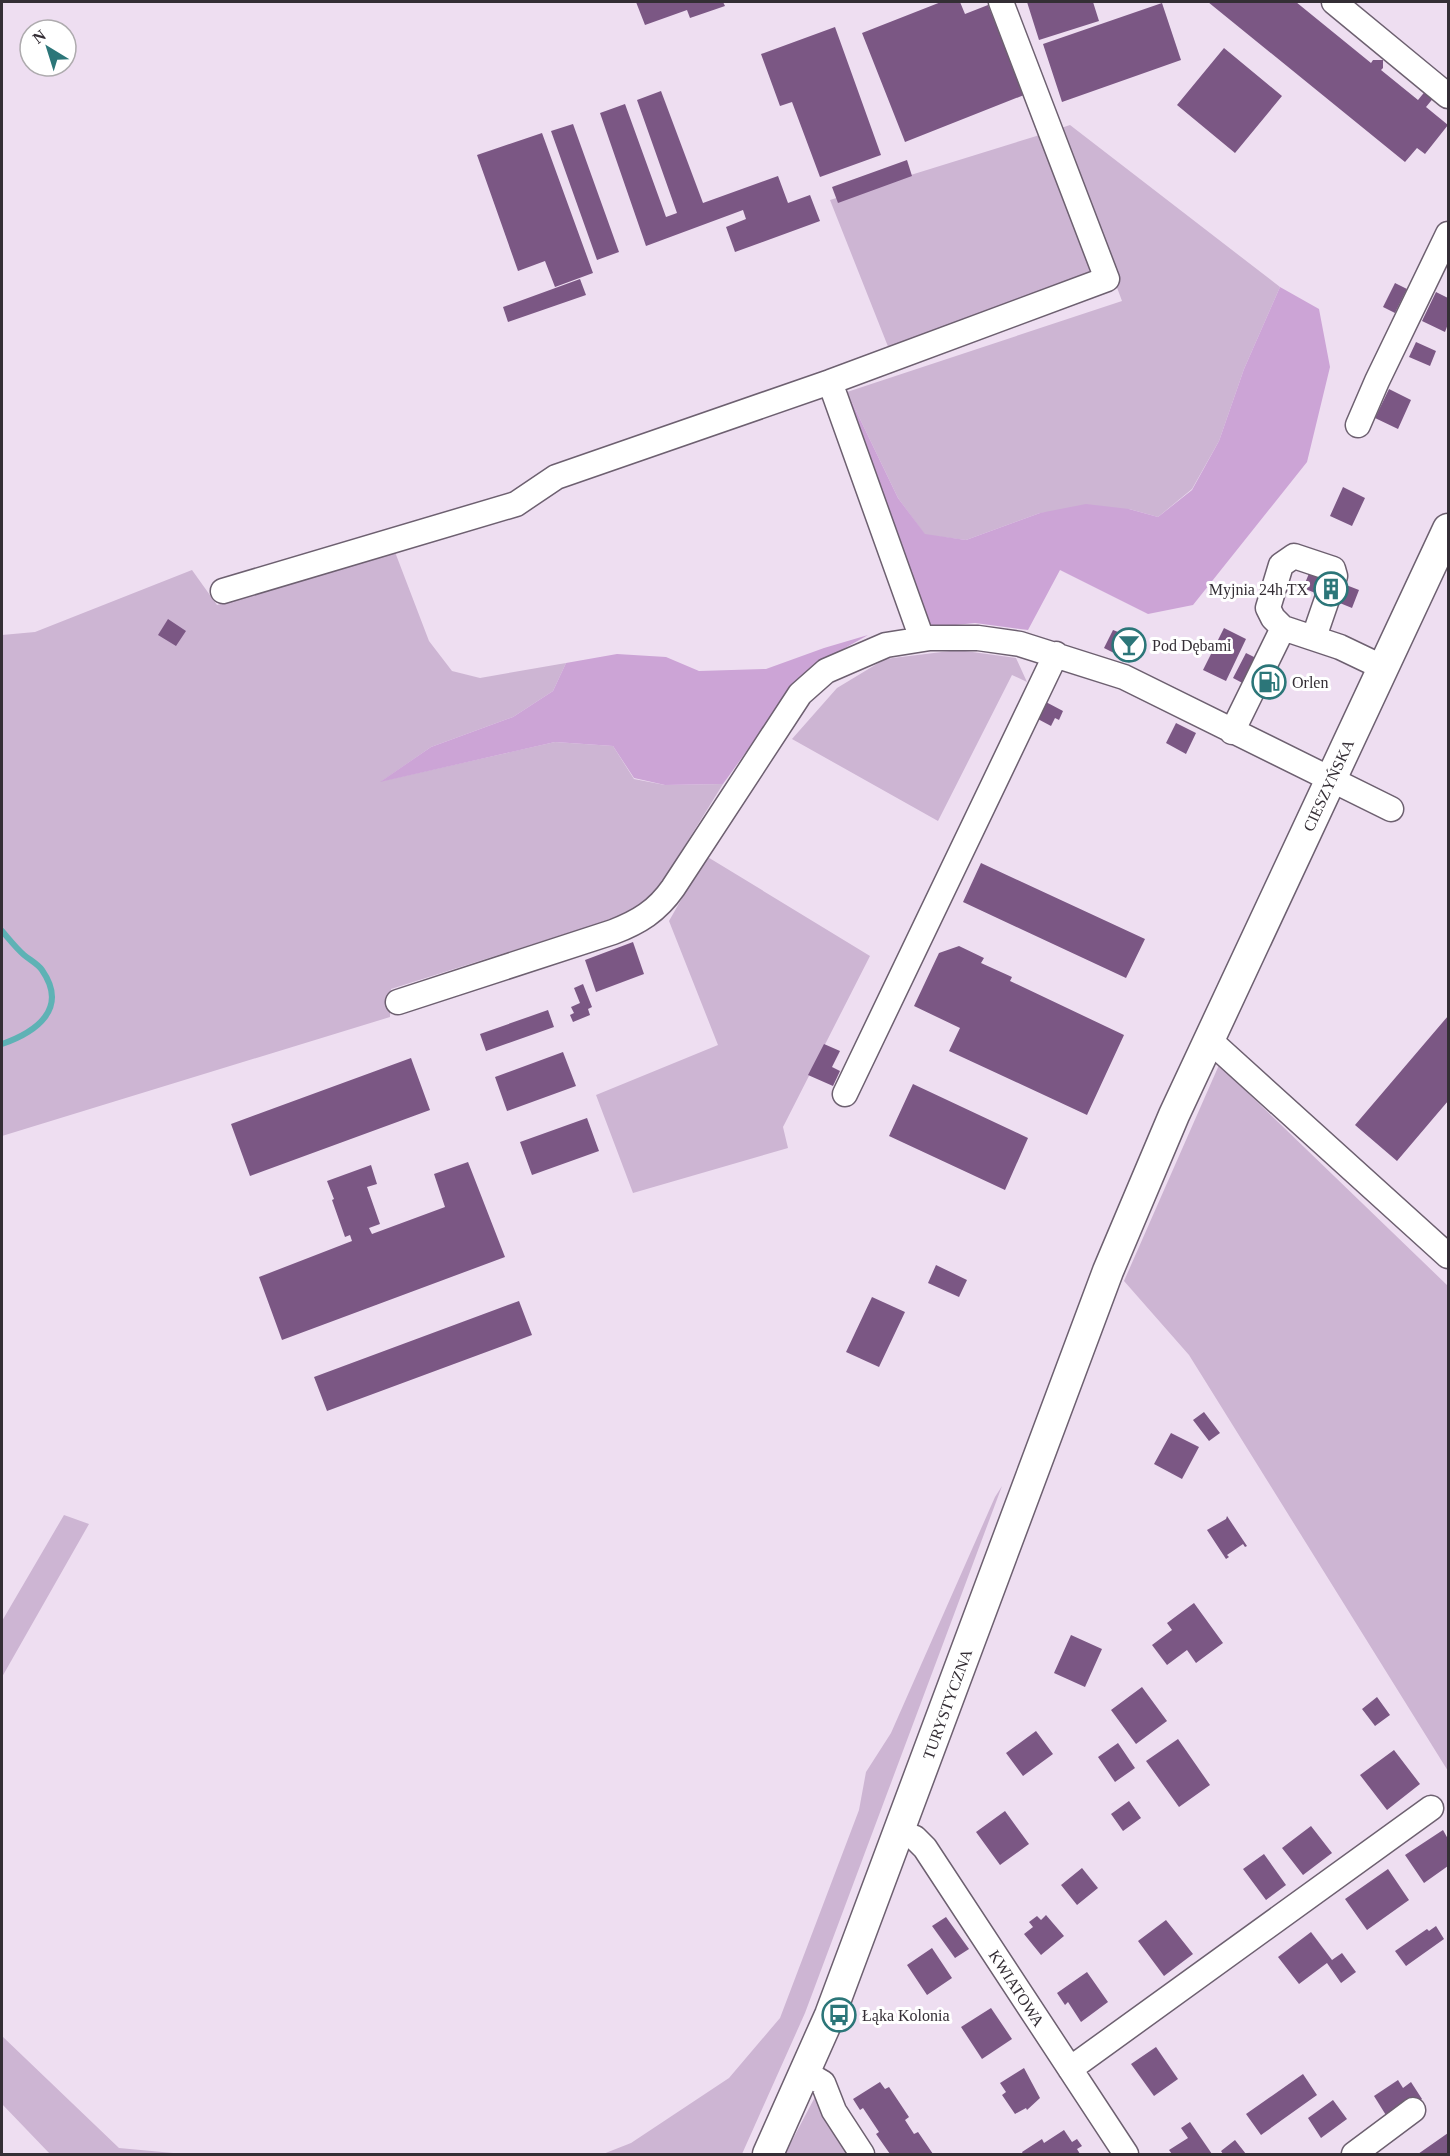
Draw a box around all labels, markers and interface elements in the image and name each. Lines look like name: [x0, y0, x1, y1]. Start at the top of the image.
north arrow: [18, 18, 78, 78]
text: N: [29, 26, 49, 47]
building icon: Myjnia 24h TX: [1313, 571, 1349, 607]
place label: Myjnia 24h TX: [1209, 581, 1308, 599]
bar icon: Pod Dębami: [1111, 627, 1147, 663]
place label: Pod Dębami: [1152, 637, 1232, 655]
fuel station icon: Orlen: [1251, 664, 1287, 700]
place label: Orlen: [1292, 674, 1328, 691]
street label: CIESZYŃSKA: [1299, 736, 1357, 834]
street label: TURYSTYCZNA: [920, 1646, 976, 1762]
street label: KWIATOWA: [986, 1947, 1048, 2030]
bus stop icon: Łąka Kolonia: [821, 1997, 857, 2033]
place label: Łąka Kolonia: [862, 2007, 950, 2025]

